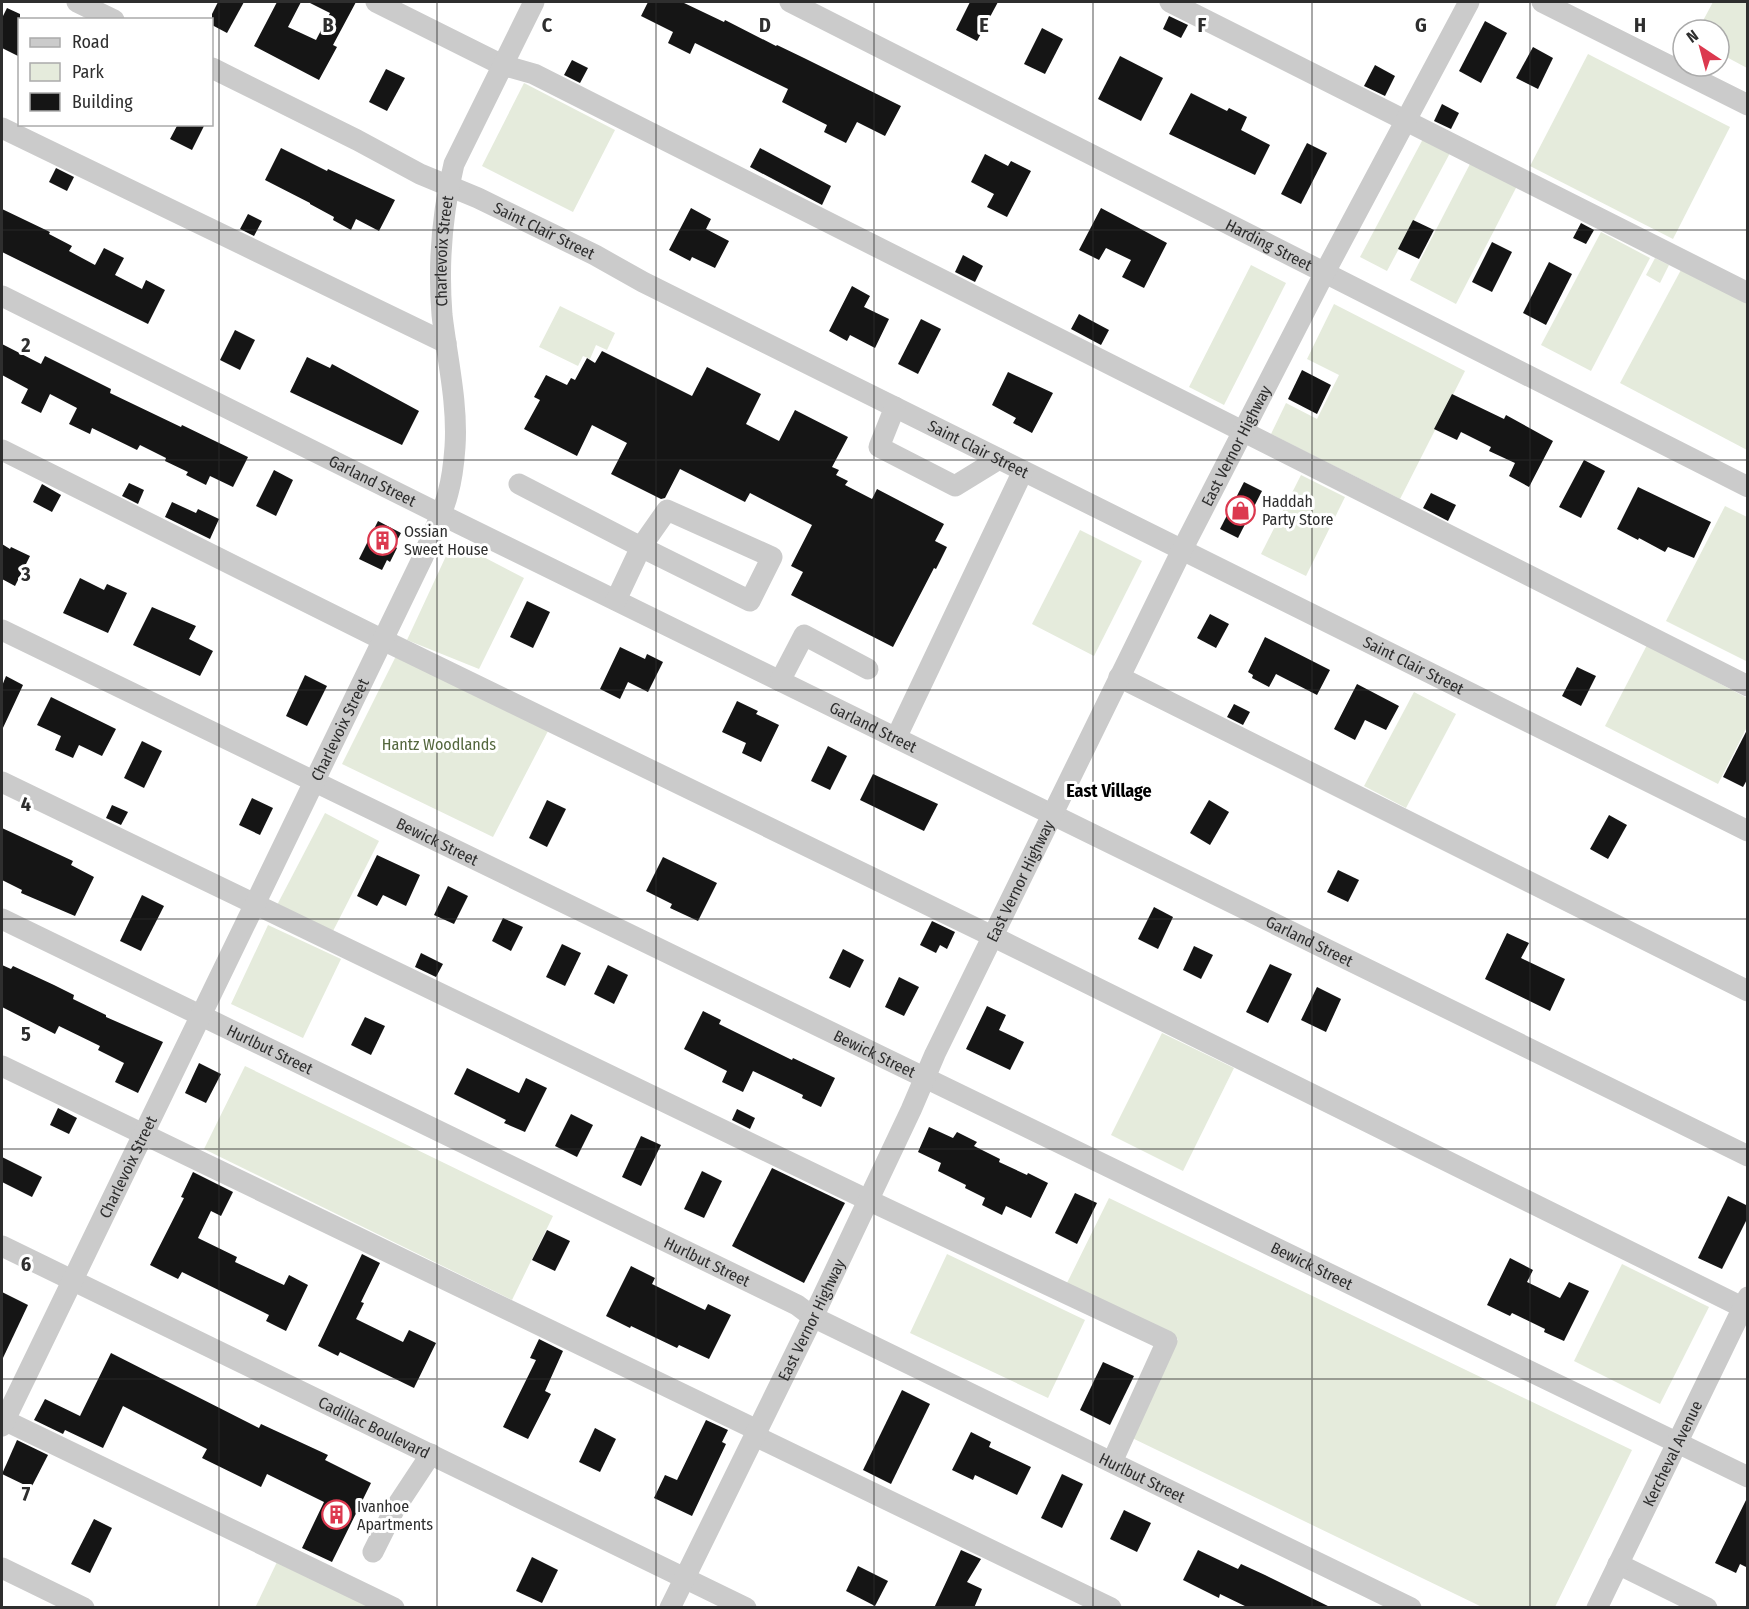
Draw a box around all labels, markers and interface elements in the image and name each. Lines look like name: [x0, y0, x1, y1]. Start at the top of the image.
text: B: [322, 13, 334, 37]
text: C: [542, 13, 553, 37]
text: D: [759, 13, 771, 37]
text: E: [979, 13, 989, 37]
text: F: [1198, 13, 1207, 37]
text: G: [1415, 13, 1427, 37]
text: H: [1634, 13, 1646, 37]
legend: [18, 18, 213, 126]
north arrow: [1671, 18, 1731, 78]
text: N: [1683, 26, 1702, 47]
text: Road: [72, 31, 109, 53]
text: Park: [72, 61, 105, 83]
text: Building: [72, 91, 133, 113]
street label: Charlevoix Street: [431, 193, 457, 307]
street label: Saint Clair Street: [491, 198, 599, 263]
street label: Harding Street: [1223, 215, 1316, 275]
text: 2: [20, 333, 31, 357]
street label: East Vernor Highway: [1197, 381, 1275, 509]
street label: Saint Clair Street: [925, 416, 1033, 482]
street label: Garland Street: [326, 451, 420, 510]
place label: Haddah Party Store: [1262, 492, 1334, 529]
shop icon: Haddah Party Store: [1225, 494, 1257, 526]
place label: Ossian Sweet House: [404, 522, 489, 559]
building icon: Ossian Sweet House: [367, 524, 399, 556]
text: 3: [20, 562, 31, 586]
street label: Saint Clair Street: [1360, 632, 1468, 698]
street label: Charlevoix Street: [307, 674, 373, 784]
street label: Garland Street: [827, 697, 921, 757]
park label: Hantz Woodlands: [382, 735, 496, 754]
district label: East Village: [1066, 780, 1152, 802]
text: 4: [21, 792, 31, 816]
street label: Bewick Street: [393, 813, 482, 869]
street label: East Vernor Highway: [982, 816, 1058, 945]
street label: Garland Street: [1263, 911, 1357, 971]
street label: Hurlbut Street: [224, 1020, 317, 1078]
text: 5: [21, 1022, 31, 1046]
street label: Bewick Street: [831, 1025, 919, 1082]
street label: Charlevoix Street: [95, 1112, 161, 1221]
street label: Hurlbut Street: [661, 1233, 754, 1291]
street label: Bewick Street: [1268, 1238, 1357, 1294]
text: 6: [21, 1252, 31, 1276]
street label: East Vernor Highway: [774, 1255, 849, 1384]
street label: Cadillac Boulevard: [316, 1392, 433, 1462]
street label: Kercheval Avenue: [1638, 1397, 1706, 1509]
street label: Hurlbut Street: [1096, 1448, 1189, 1507]
text: 7: [22, 1482, 31, 1506]
place label: Ivanhoe Apartments: [357, 1497, 433, 1534]
building icon: Ivanhoe Apartments: [320, 1499, 352, 1531]

